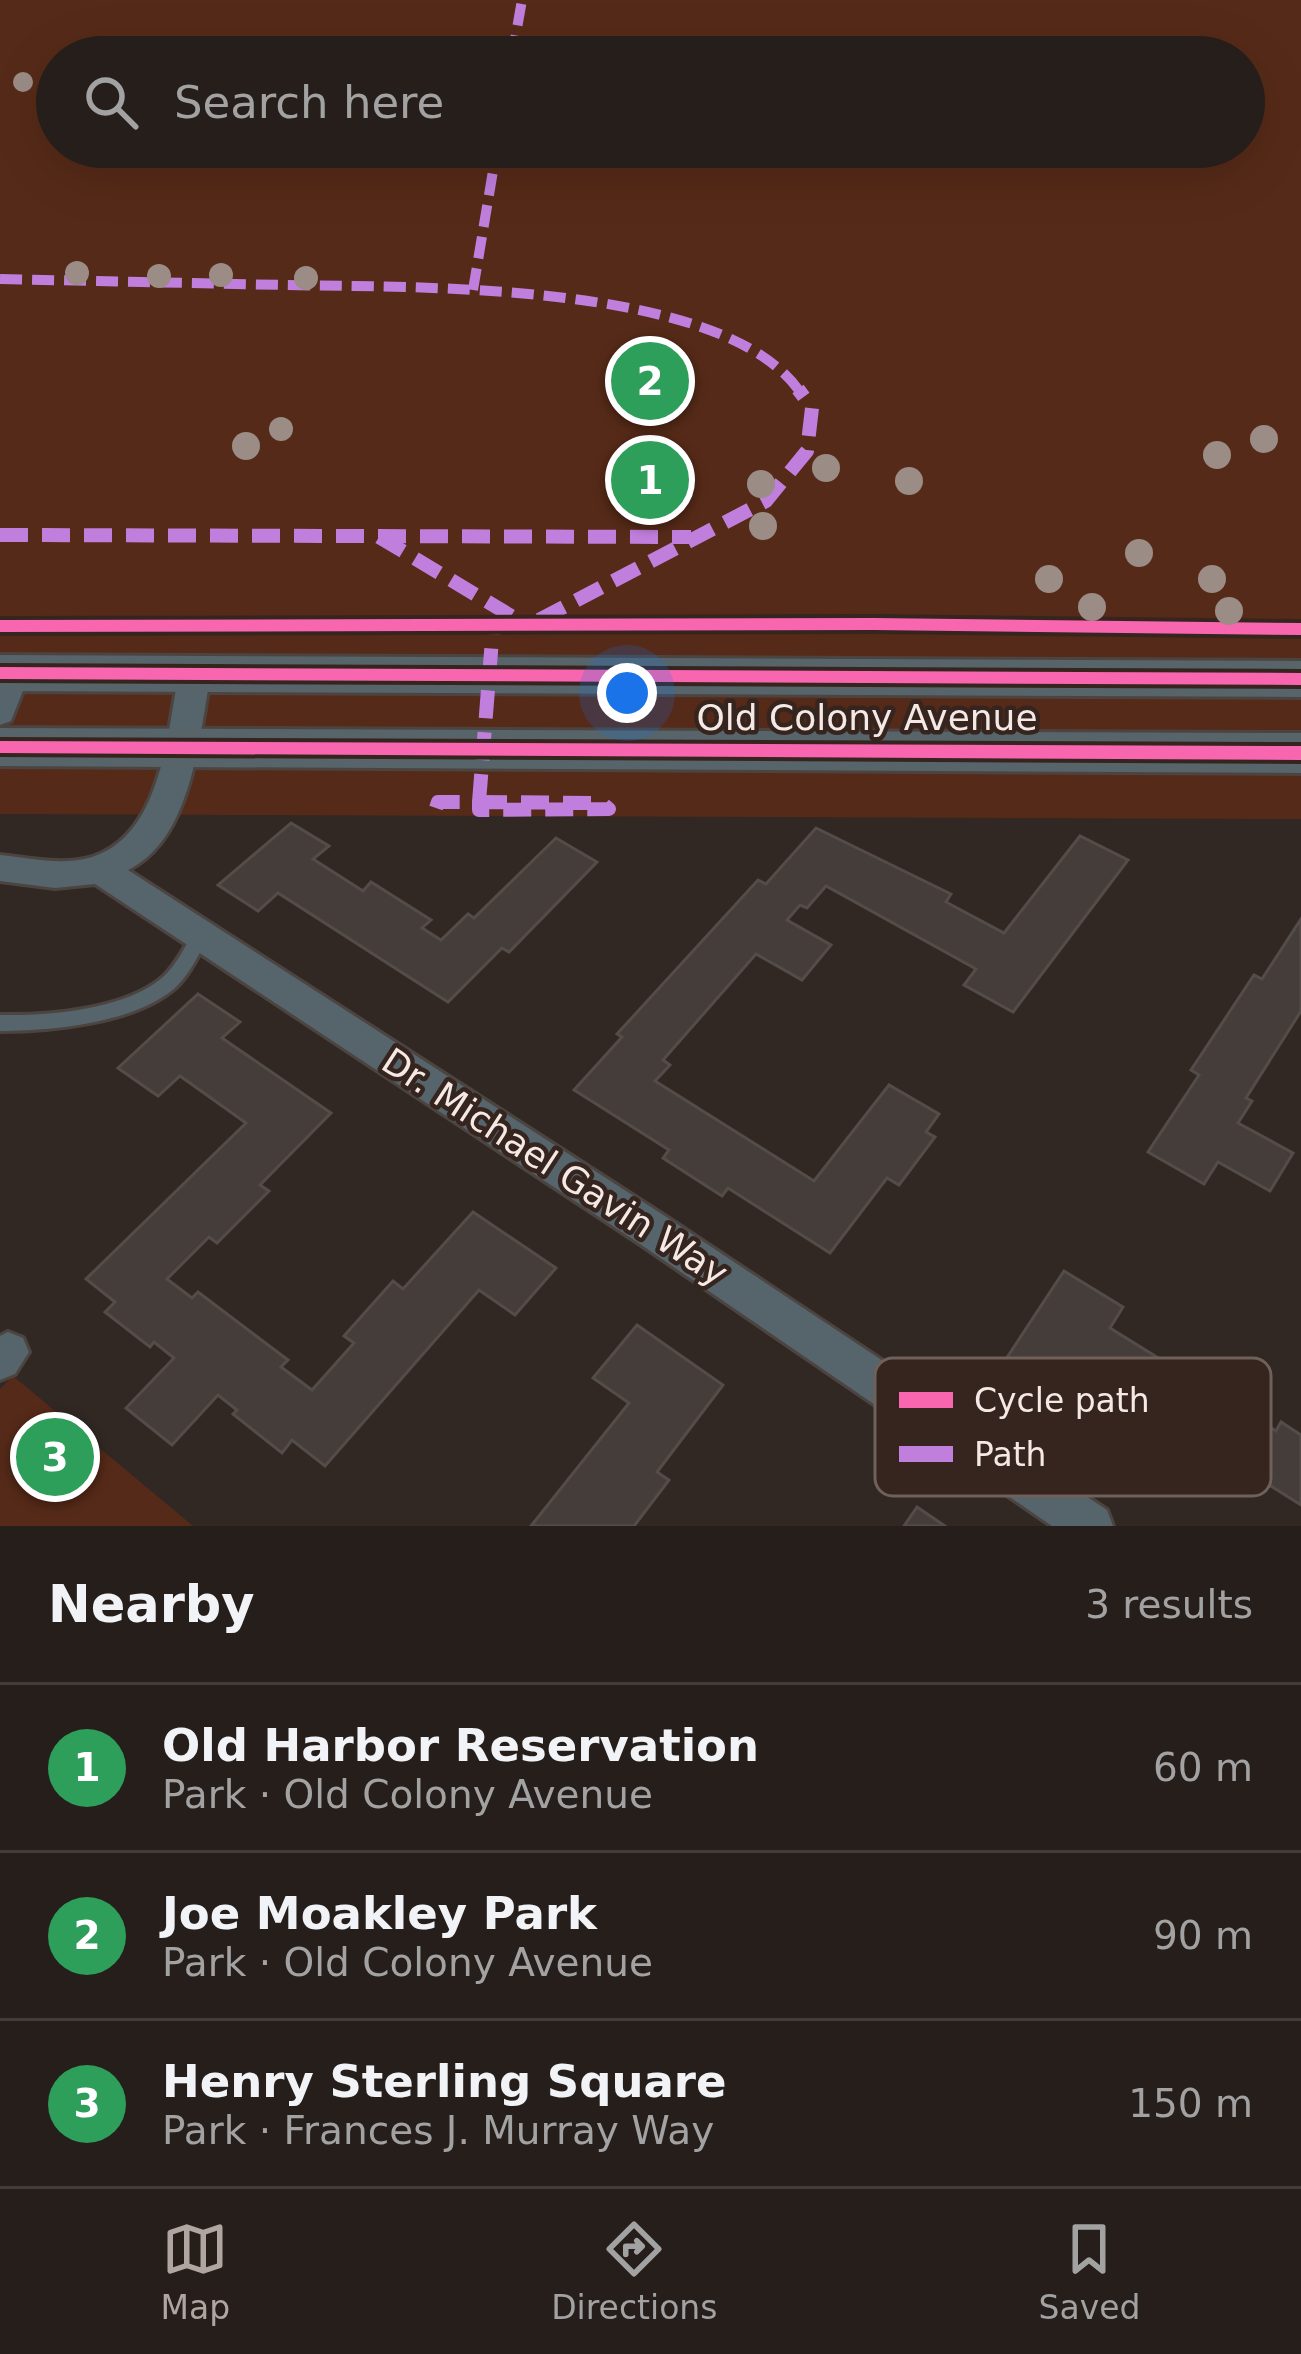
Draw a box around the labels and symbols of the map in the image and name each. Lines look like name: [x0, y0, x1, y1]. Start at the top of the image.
pin: 2: [611, 336, 689, 426]
pin: 1: [611, 435, 689, 525]
your location: [597, 663, 657, 723]
street label: Old Colony Avenue: [696, 697, 1038, 738]
street label: Dr. Michael Gavin Way: [375, 1040, 735, 1294]
legend: [875, 1358, 1271, 1496]
text: Cycle path: [974, 1381, 1150, 1420]
pin: 3: [16, 1412, 94, 1502]
text: Path: [974, 1435, 1047, 1474]

